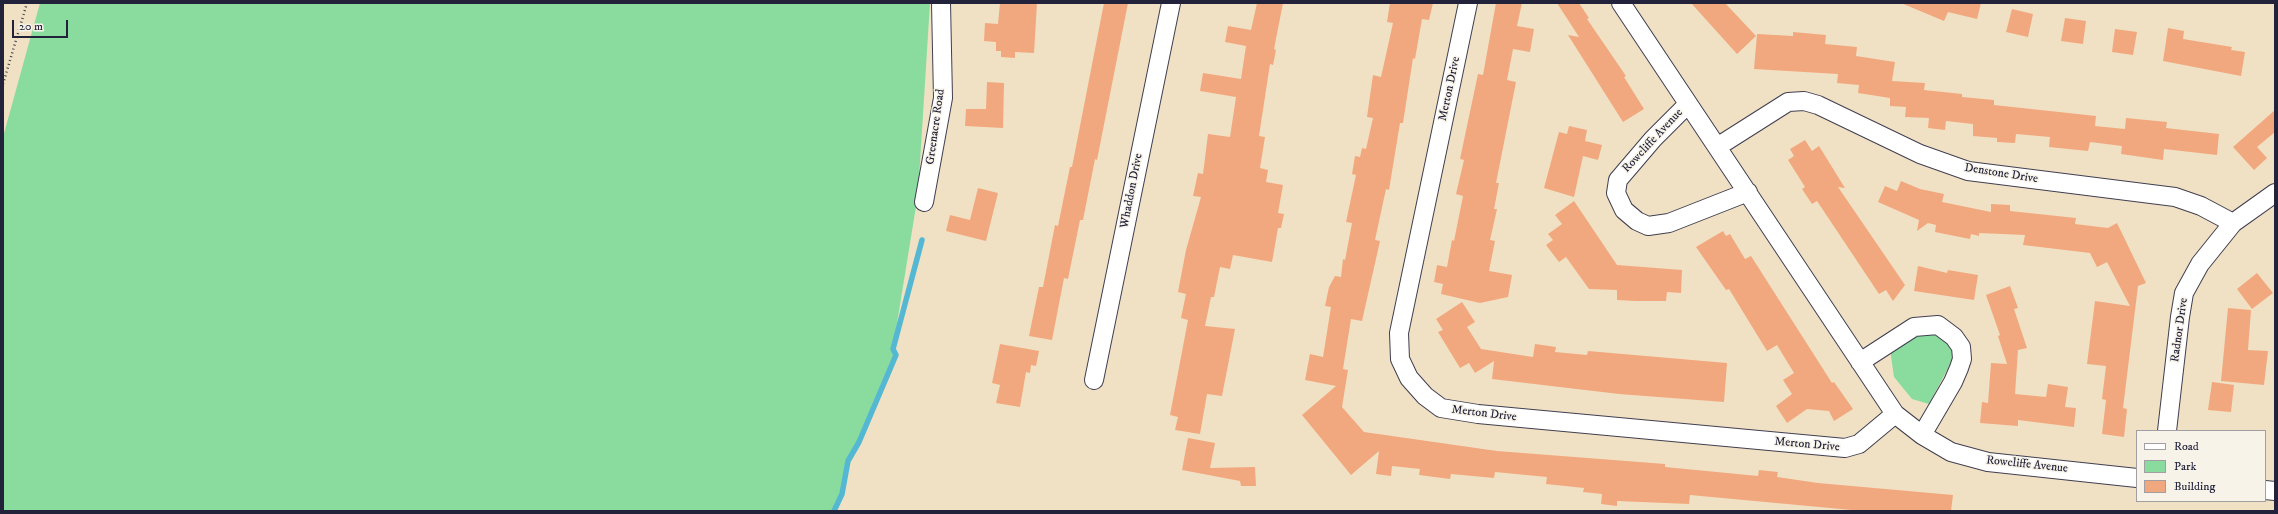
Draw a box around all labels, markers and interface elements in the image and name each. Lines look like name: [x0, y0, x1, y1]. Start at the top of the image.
scale bar: [14, 12, 70, 38]
text: 20 m: [19, 19, 43, 34]
street label: Merton Drive: [1436, 55, 1464, 123]
street label: Greenacre Road: [924, 88, 948, 166]
street label: Rowcliffe Avenue: [1620, 106, 1686, 176]
street label: Whaddon Drive: [1118, 152, 1146, 230]
street label: Denstone Drive: [1963, 161, 2039, 187]
street label: Radnor Drive: [2168, 297, 2192, 363]
street label: Merton Drive: [1451, 403, 1517, 425]
legend: [2136, 430, 2266, 502]
street label: Merton Drive: [1774, 435, 1840, 455]
text: Road: [2174, 439, 2199, 454]
street label: Rowcliffe Avenue: [1985, 454, 2069, 476]
text: Park: [2174, 459, 2196, 474]
text: Building: [2174, 479, 2215, 494]

